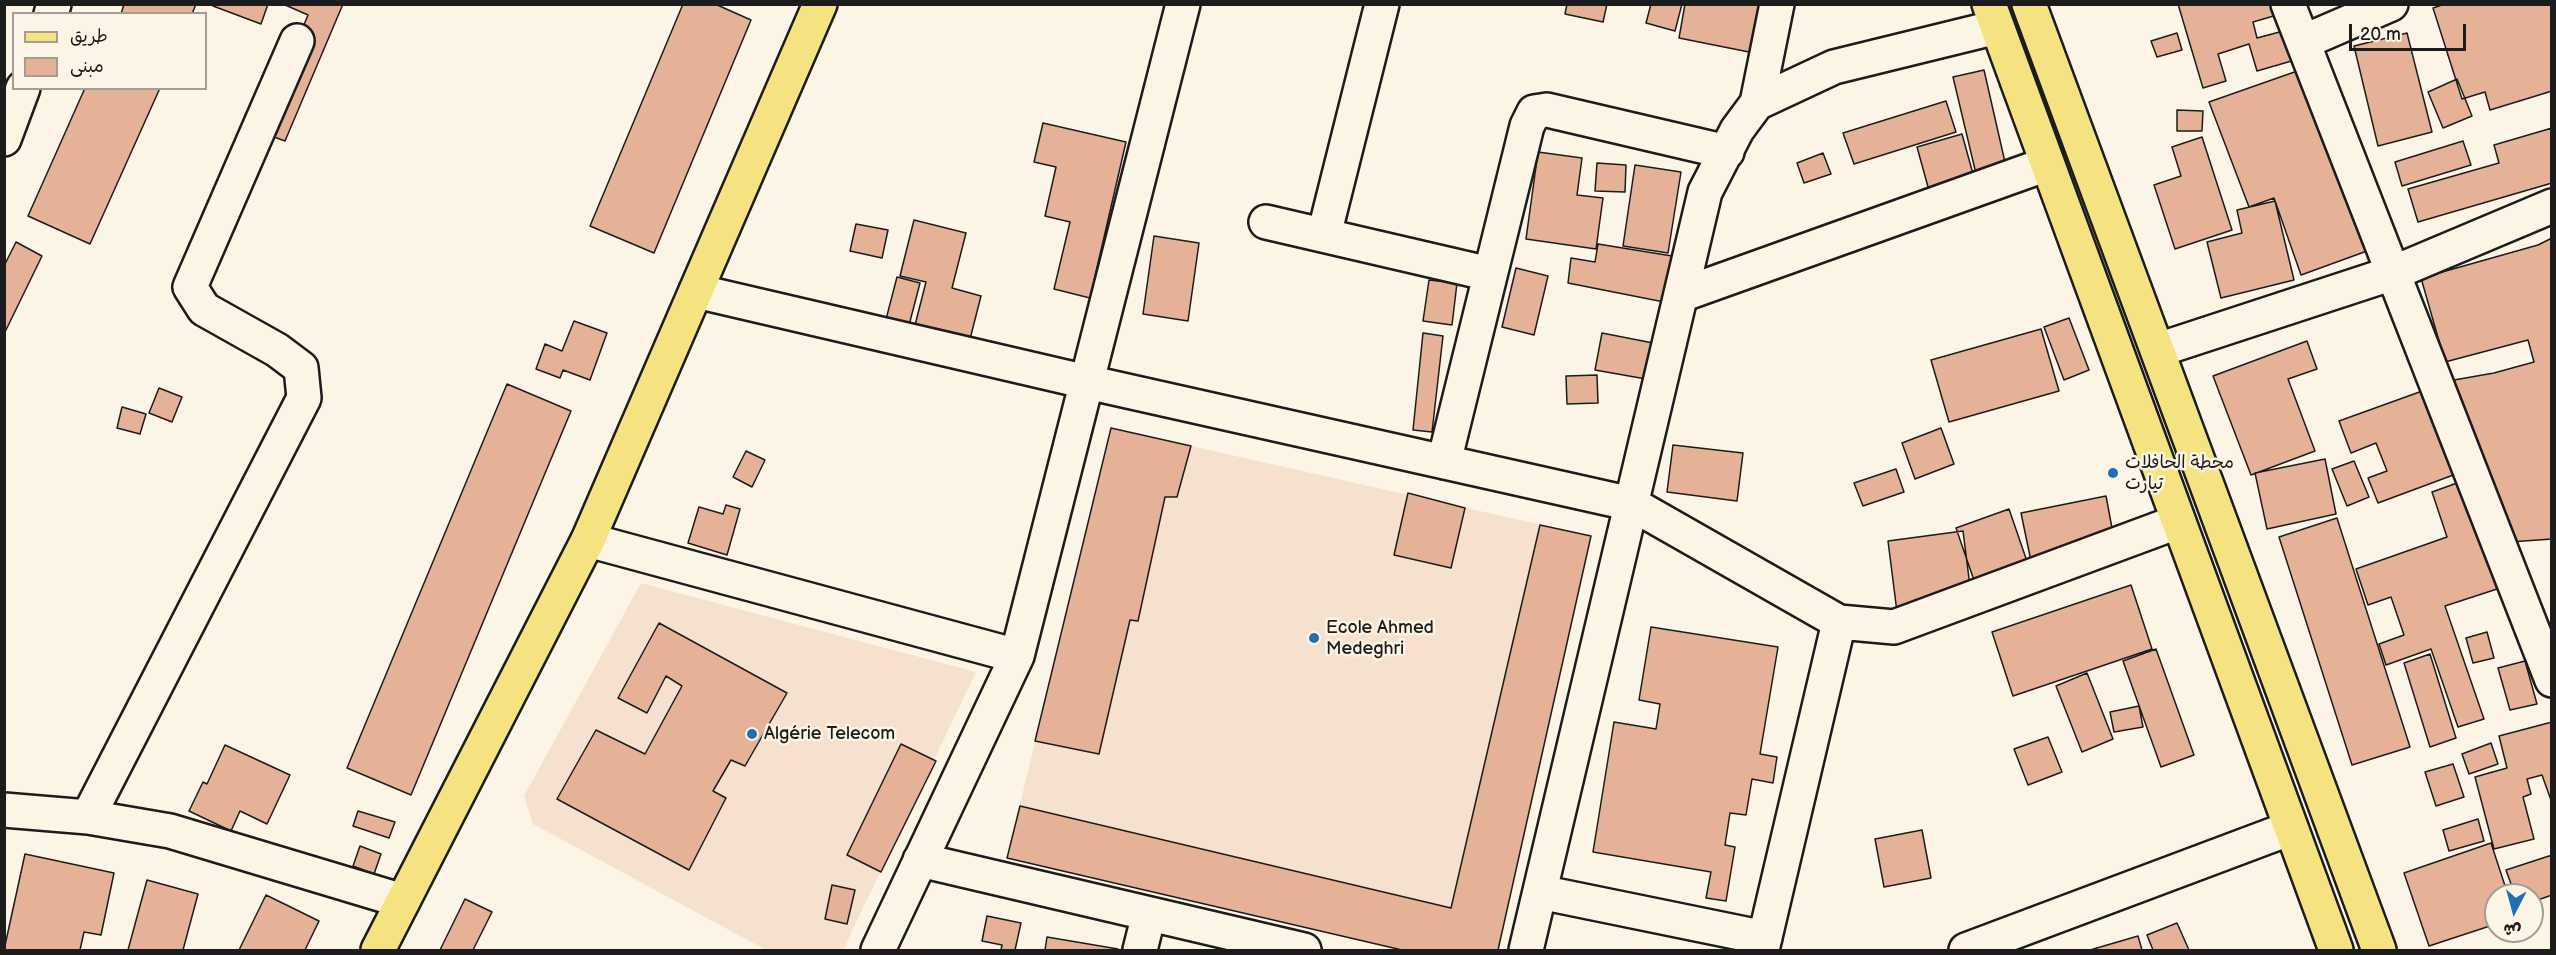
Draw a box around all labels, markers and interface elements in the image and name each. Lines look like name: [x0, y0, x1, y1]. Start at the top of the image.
legend: [12, 12, 207, 90]
scale bar: [2352, 12, 2469, 50]
text: 20 m: [2360, 24, 2401, 45]
text: طريق: [70, 26, 108, 47]
text: مبنى: [70, 56, 104, 77]
place label: محطة الحافلات تيارت: [2125, 452, 2234, 494]
marker: محطة الحافلات تيارت: [2106, 466, 2120, 480]
place label: Ecole Ahmed Medeghri: [1326, 617, 1434, 660]
marker: Ecole Ahmed Medeghri: [1307, 631, 1321, 645]
place label: Algérie Telecom: [764, 723, 895, 745]
marker: Algérie Telecom: [745, 727, 759, 741]
north arrow: [2484, 883, 2544, 943]
text: ش: [2503, 919, 2522, 940]

